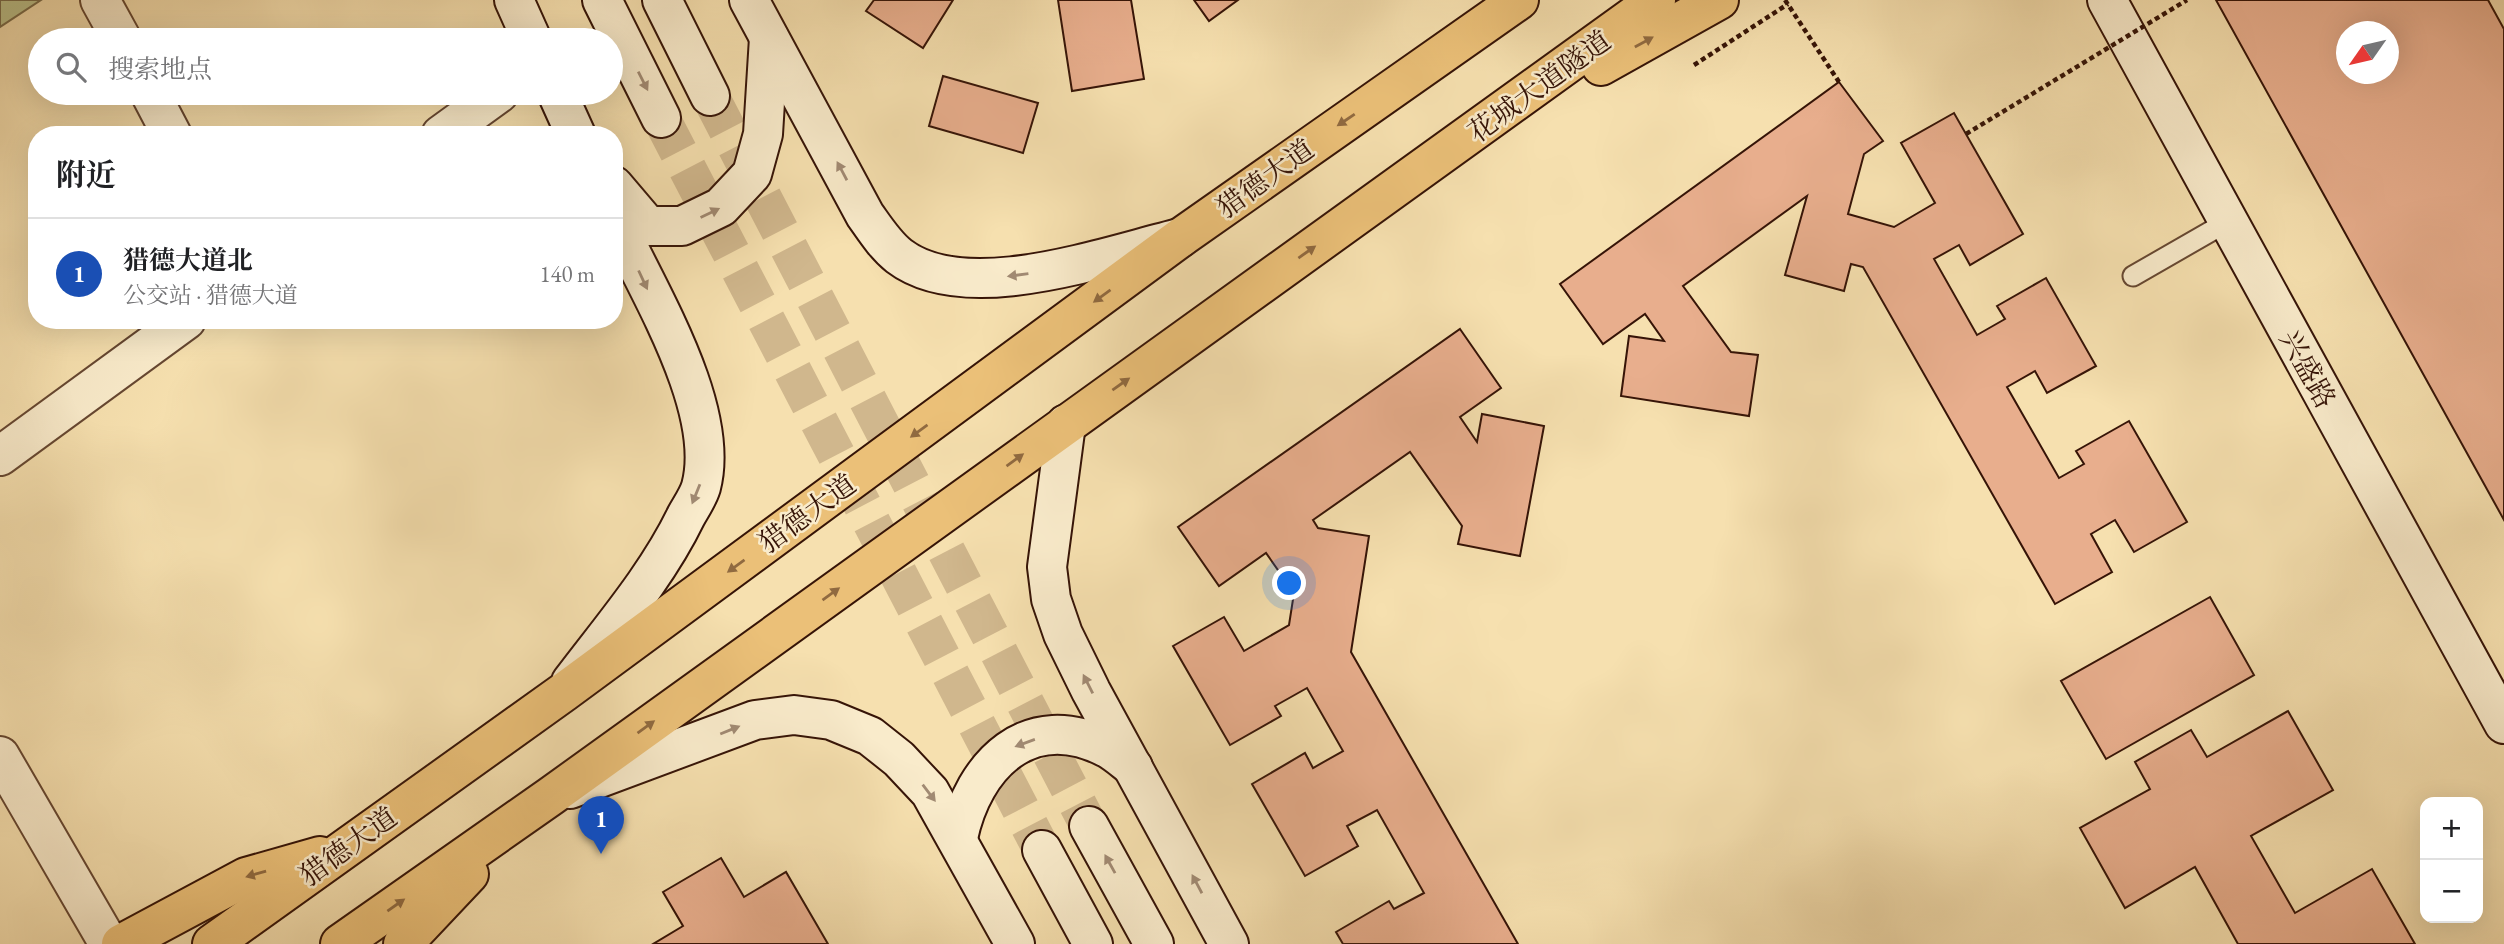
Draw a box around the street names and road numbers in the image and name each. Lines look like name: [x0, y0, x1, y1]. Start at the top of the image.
street label: 花城大道隧道: [1460, 22, 1618, 150]
street label: 猎德大道: [1209, 131, 1321, 225]
street label: 兴盛路: [2272, 324, 2344, 414]
street label: 猎德大道: [751, 466, 863, 560]
street label: 猎德大道: [292, 799, 404, 893]

